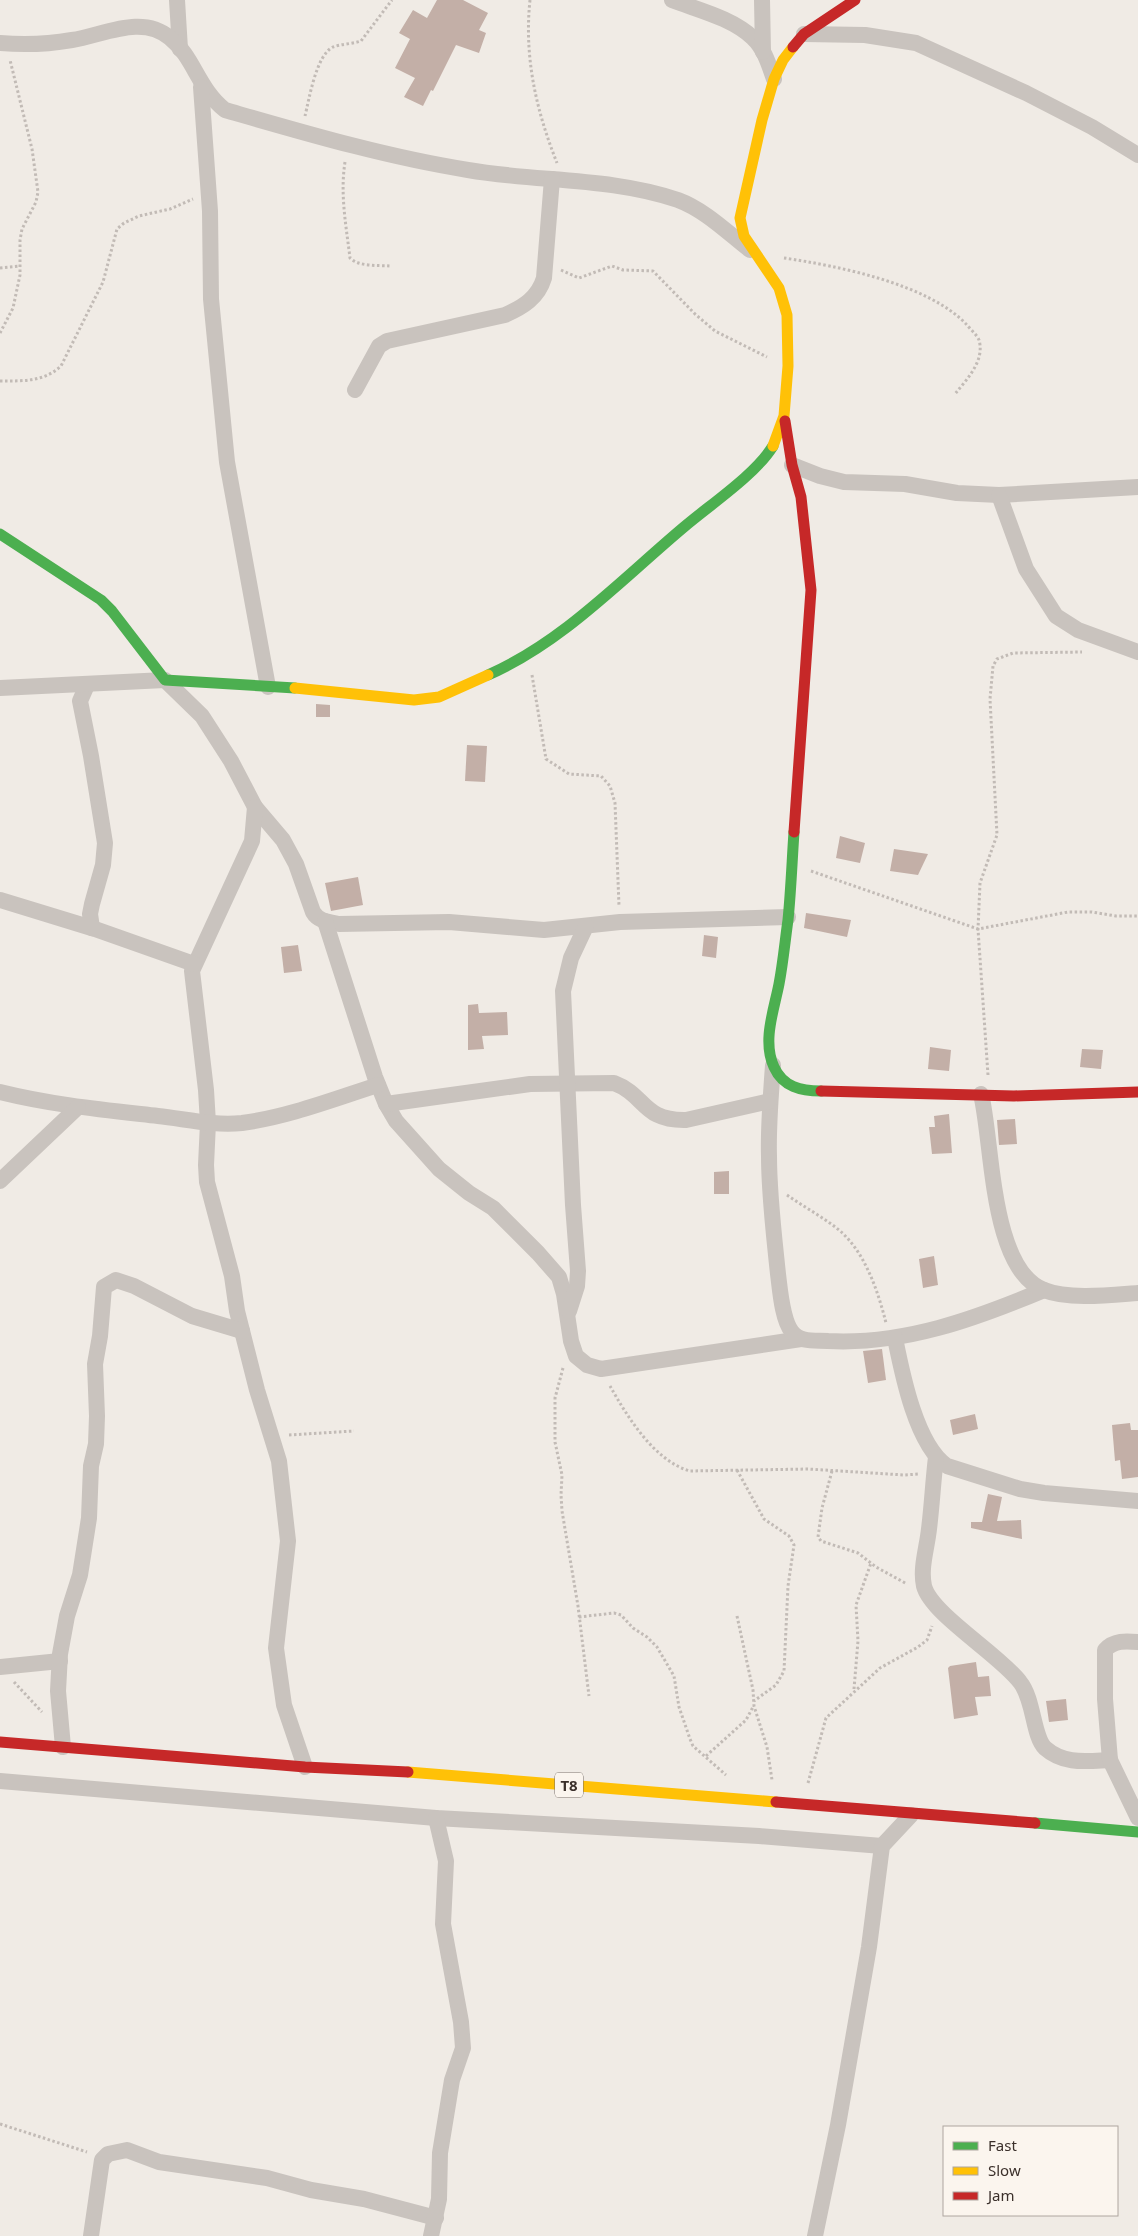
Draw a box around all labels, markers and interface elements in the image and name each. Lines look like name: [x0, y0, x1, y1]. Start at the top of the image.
road number: T8: [555, 1772, 583, 1798]
legend: [943, 2126, 1118, 2216]
text: Fast: [988, 2135, 1017, 2155]
text: Slow: [988, 2160, 1021, 2180]
text: Jam: [986, 2185, 1015, 2205]

